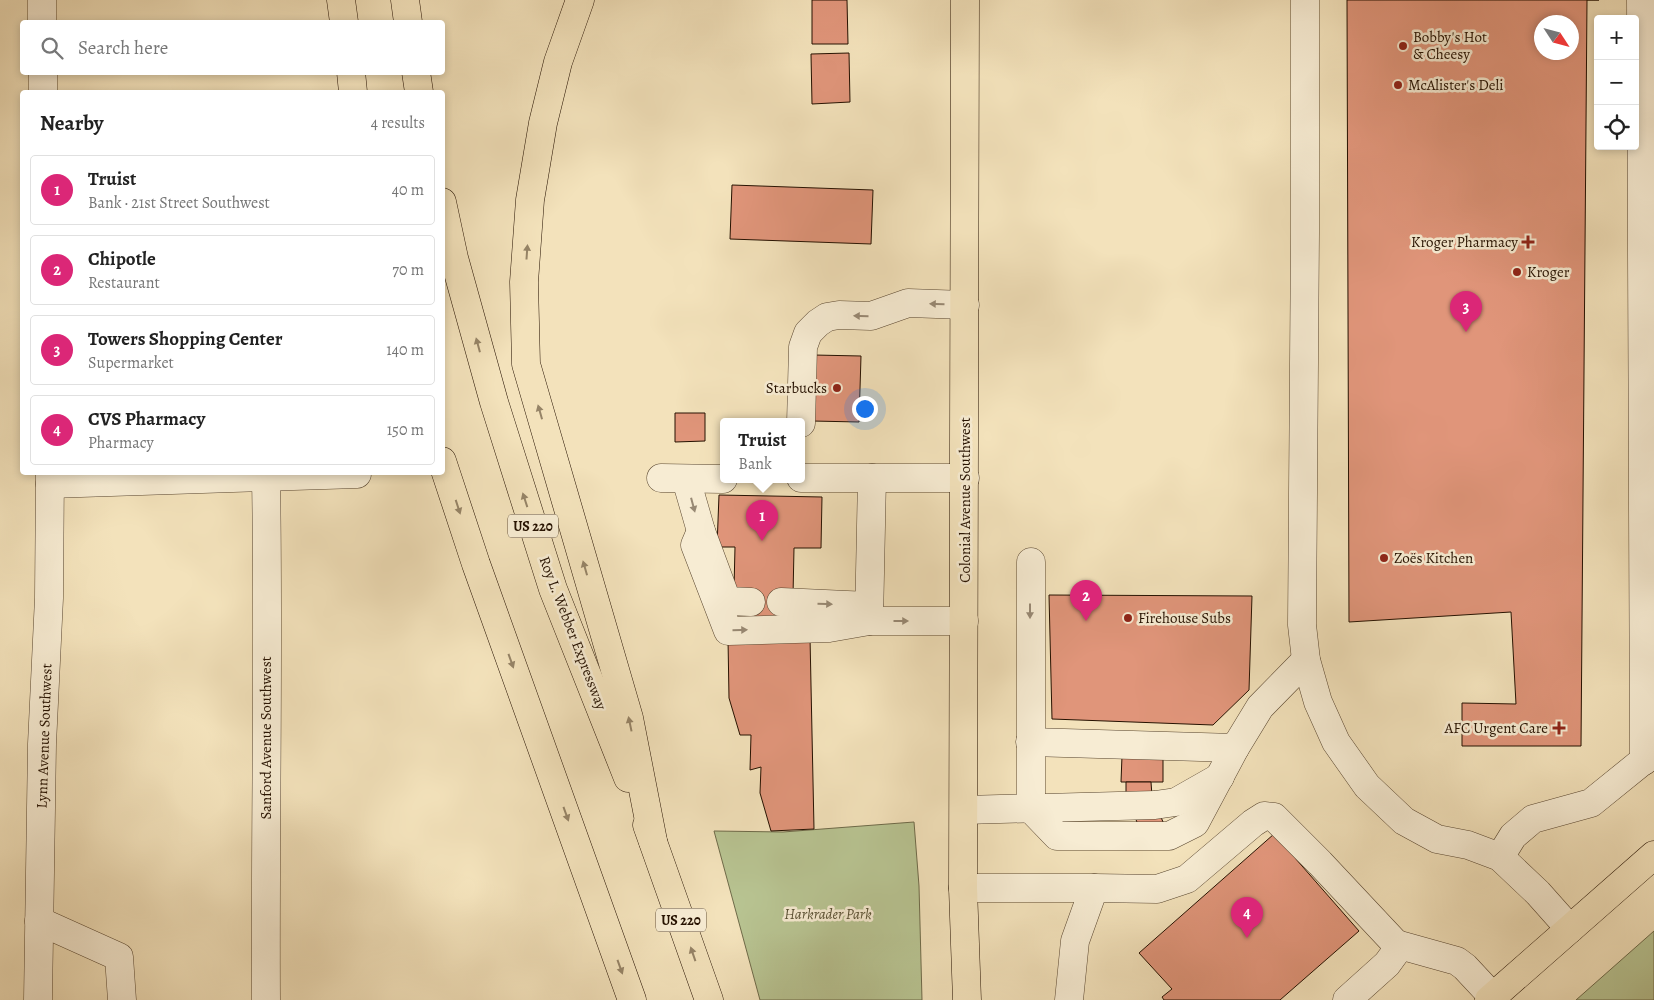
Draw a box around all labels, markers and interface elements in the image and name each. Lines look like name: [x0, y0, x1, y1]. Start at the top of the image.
north arrow: [1534, 15, 1579, 60]
map controls: [1594, 15, 1639, 150]
button: +: [1594, 15, 1639, 60]
search box: [20, 20, 445, 75]
place label: Bobby's Hot & Cheesy: [1413, 27, 1487, 64]
icon: search: [38, 34, 66, 62]
text: Search here: [78, 35, 168, 61]
marker: Bobby's Hot & Cheesy: [1397, 40, 1409, 52]
button: −: [1594, 60, 1639, 105]
place label: McAlister's Deli: [1408, 75, 1503, 95]
marker: McAlister's Deli: [1392, 79, 1404, 91]
button: locate: [1594, 105, 1639, 150]
text: Nearby: [40, 109, 103, 137]
text: 4 results: [371, 112, 425, 134]
text: Truist: [88, 166, 136, 192]
text: 1: [54, 179, 60, 201]
text: 40 m: [392, 179, 424, 201]
text: Bank · 21st Street Southwest: [88, 192, 270, 214]
place label: Kroger Pharmacy: [1411, 232, 1518, 252]
marker: Kroger Pharmacy: [1522, 236, 1534, 248]
one-way arrow: [523, 243, 531, 259]
text: Chipotle: [88, 246, 156, 272]
text: 2: [53, 259, 61, 281]
text: 70 m: [392, 259, 424, 281]
place label: Kroger: [1527, 262, 1570, 282]
marker: Kroger: [1511, 266, 1523, 278]
text: Restaurant: [88, 272, 160, 294]
pin: 3: [1450, 291, 1482, 332]
one-way arrow: [928, 300, 944, 308]
one-way arrow: [853, 311, 869, 319]
text: Towers Shopping Center: [88, 326, 282, 352]
one-way arrow: [474, 337, 482, 352]
text: 3: [54, 339, 60, 361]
text: 140 m: [386, 339, 424, 361]
text: Supermarket: [88, 352, 174, 374]
place label: Starbucks: [766, 378, 827, 398]
marker: Starbucks: [831, 382, 843, 394]
your location: [852, 396, 878, 422]
one-way arrow: [535, 404, 543, 419]
text: CVS Pharmacy: [88, 406, 205, 432]
street label: Colonial Avenue Southwest: [955, 417, 975, 583]
popup: [720, 418, 805, 483]
text: 4: [53, 419, 61, 441]
text: 150 m: [387, 419, 424, 441]
text: Truist: [738, 427, 787, 453]
text: Pharmacy: [88, 432, 154, 454]
text: Bank: [738, 453, 772, 475]
one-way arrow: [521, 493, 528, 508]
one-way arrow: [690, 497, 698, 512]
one-way arrow: [454, 500, 462, 515]
pin: 1: [746, 500, 778, 541]
road number: US 220: [508, 514, 558, 538]
place label: Zoës Kitchen: [1394, 548, 1473, 568]
marker: Zoës Kitchen: [1378, 552, 1390, 564]
street label: Roy L. Webber Expressway: [535, 553, 612, 713]
one-way arrow: [580, 561, 588, 576]
pin: 2: [1070, 580, 1102, 621]
one-way arrow: [817, 600, 833, 608]
one-way arrow: [1026, 603, 1034, 619]
place label: Firehouse Subs: [1138, 608, 1231, 628]
marker: Firehouse Subs: [1122, 612, 1134, 624]
one-way arrow: [894, 617, 910, 625]
one-way arrow: [732, 626, 748, 634]
one-way arrow: [507, 654, 515, 669]
street label: Sanford Avenue Southwest: [256, 656, 276, 820]
street label: Lynn Avenue Southwest: [31, 663, 57, 809]
one-way arrow: [626, 717, 634, 732]
place label: AFC Urgent Care: [1444, 718, 1548, 738]
marker: AFC Urgent Care: [1552, 721, 1566, 735]
one-way arrow: [563, 806, 570, 821]
pin: 4: [1231, 897, 1263, 938]
park label: Harkrader Park: [784, 904, 872, 924]
road number: US 220: [656, 908, 706, 932]
one-way arrow: [689, 946, 697, 961]
one-way arrow: [617, 959, 625, 974]

